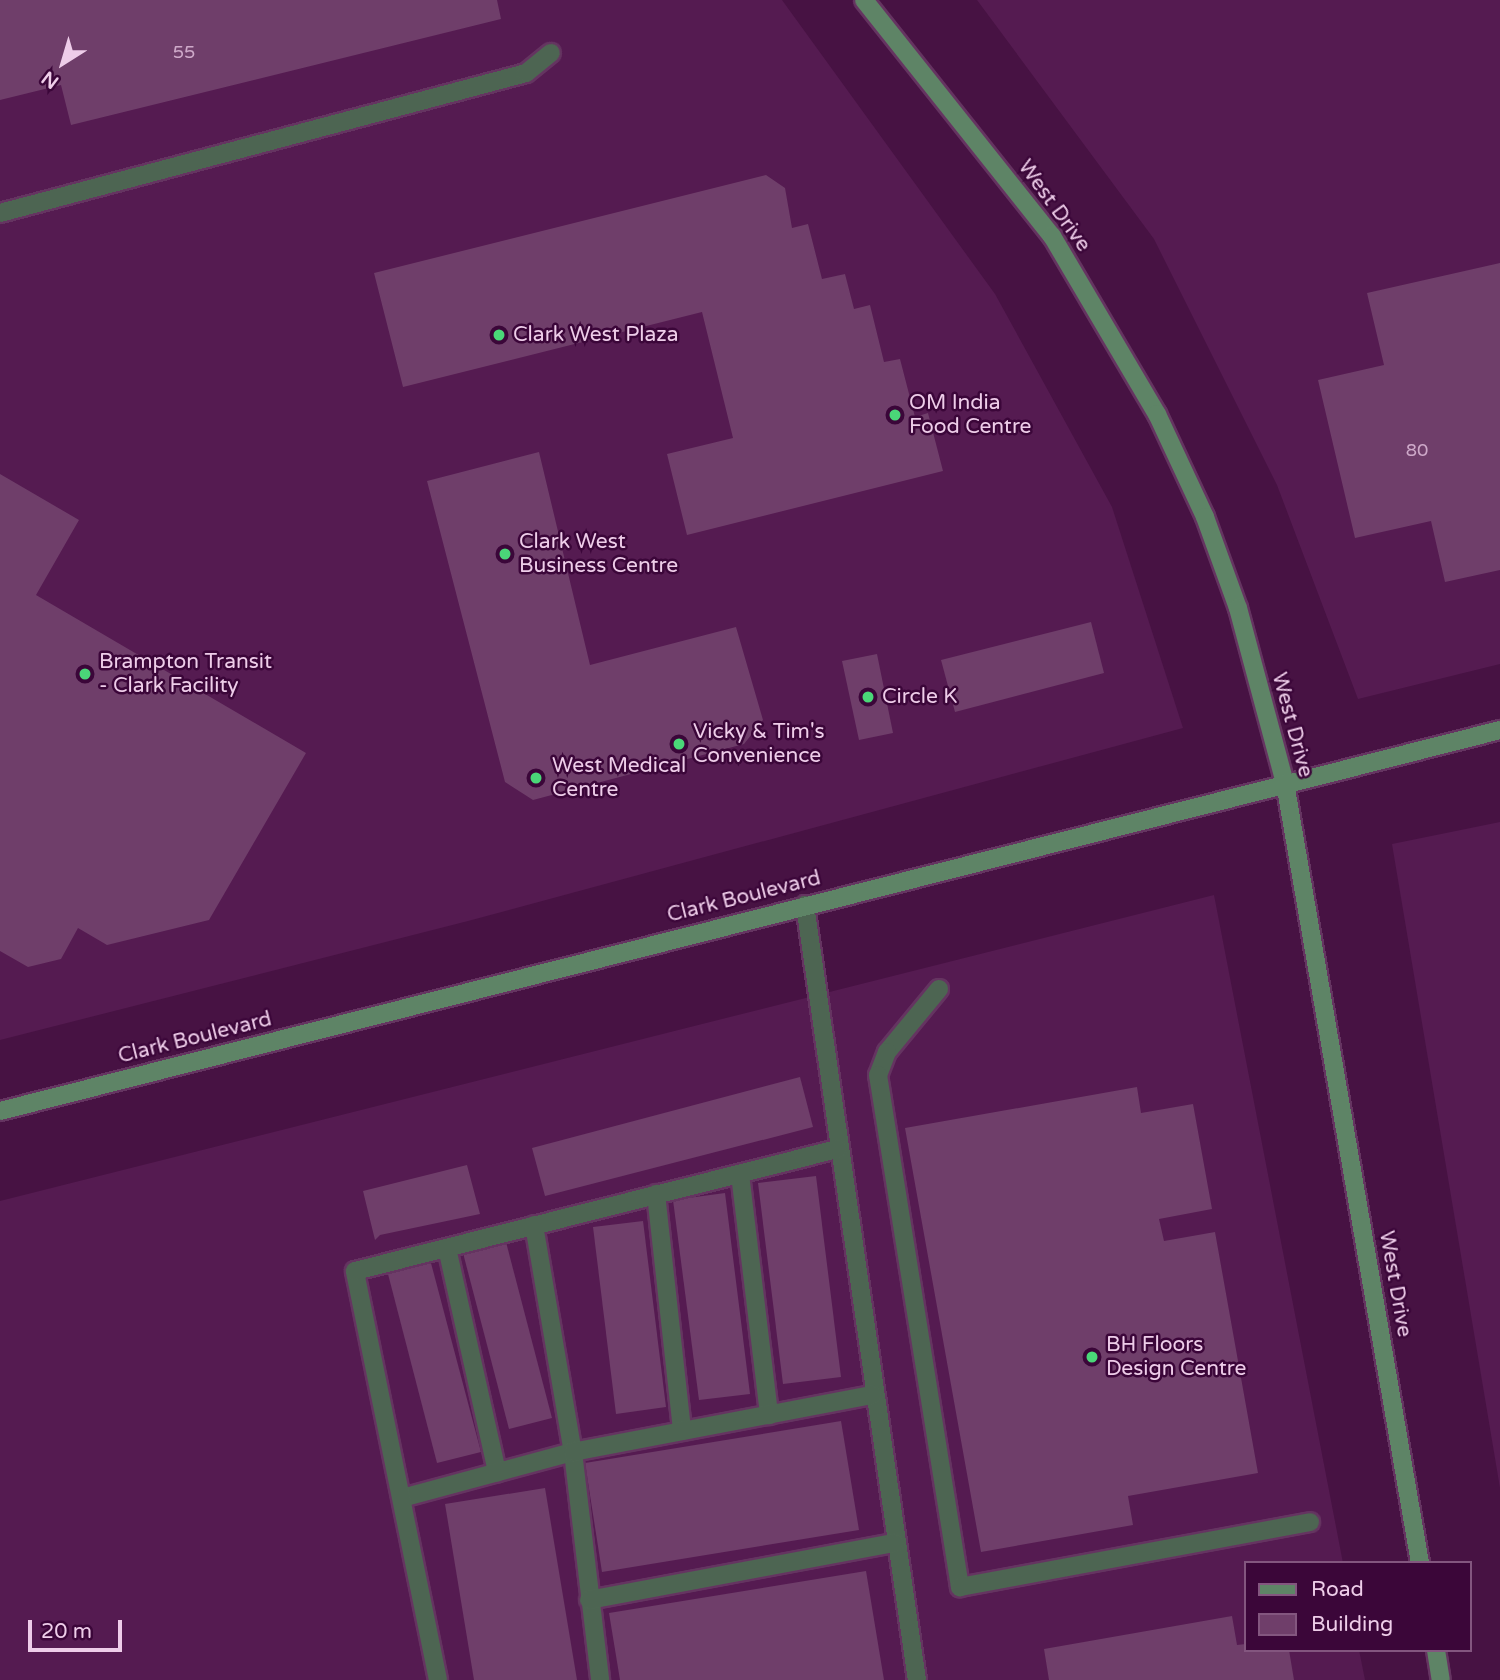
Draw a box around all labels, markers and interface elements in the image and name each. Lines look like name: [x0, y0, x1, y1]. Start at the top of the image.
north arrow: [28, 28, 98, 98]
house number: 55: [173, 41, 195, 63]
text: N: [38, 66, 63, 93]
street label: West Drive: [1012, 155, 1096, 257]
place label: Clark West Plaza: [513, 322, 679, 348]
marker: Clark West Plaza: [491, 327, 507, 343]
place label: OM India Food Centre: [909, 390, 1031, 440]
marker: OM India Food Centre: [887, 407, 903, 423]
house number: 80: [1406, 439, 1428, 461]
place label: Clark West Business Centre: [519, 529, 678, 579]
marker: Clark West Business Centre: [497, 546, 513, 562]
place label: Brampton Transit - Clark Facility: [99, 649, 272, 699]
marker: Brampton Transit - Clark Facility: [77, 666, 93, 682]
street label: West Drive: [1266, 670, 1318, 780]
place label: Circle K: [882, 684, 957, 710]
marker: Circle K: [860, 689, 876, 705]
place label: Vicky & Tim's Convenience: [693, 719, 825, 769]
marker: Vicky & Tim's Convenience: [671, 736, 687, 752]
place label: West Medical Centre: [552, 753, 686, 803]
marker: West Medical Centre: [526, 768, 546, 788]
street label: Clark Boulevard: [665, 866, 823, 928]
street label: Clark Boulevard: [116, 1007, 274, 1069]
street label: West Drive: [1373, 1229, 1417, 1339]
place label: BH Floors Design Centre: [1106, 1332, 1246, 1382]
marker: BH Floors Design Centre: [1084, 1349, 1100, 1365]
legend: [1244, 1561, 1472, 1652]
text: Road: [1311, 1577, 1364, 1602]
scale bar: [32, 1606, 126, 1650]
text: Building: [1311, 1612, 1393, 1637]
text: 20 m: [41, 1619, 92, 1644]

